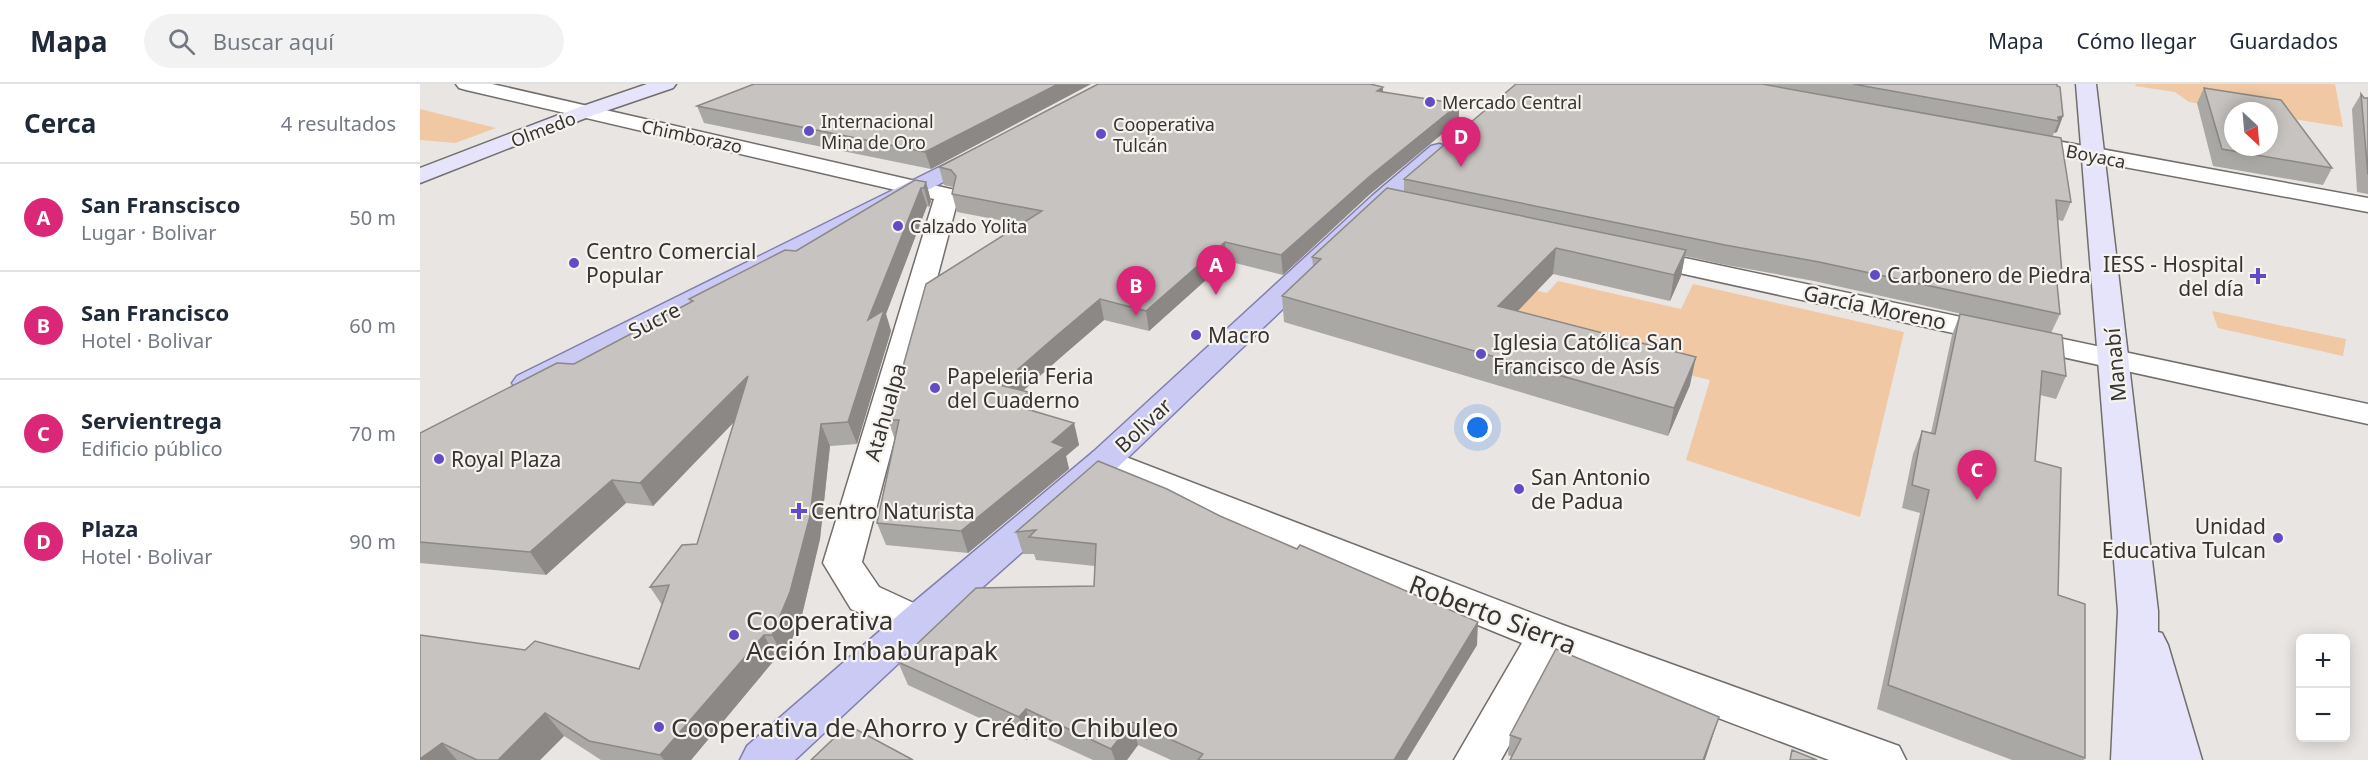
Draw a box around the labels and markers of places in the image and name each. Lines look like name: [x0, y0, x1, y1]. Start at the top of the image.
place label: Mercado Central: [1442, 90, 1582, 114]
marker: Mercado Central: [1423, 95, 1437, 109]
place label: Internacional Mina de Oro: [821, 109, 934, 154]
place label: Cooperativa Tulcán: [1113, 112, 1215, 157]
pin: D: [1442, 118, 1480, 167]
marker: Internacional Mina de Oro: [802, 124, 816, 138]
marker: Cooperativa Tulcán: [1094, 127, 1108, 141]
place label: Calzado Yolita: [910, 214, 1027, 238]
marker: Calzado Yolita: [891, 219, 905, 233]
place label: Centro Comercial Popular: [586, 237, 757, 289]
pin: A: [1196, 246, 1236, 295]
place label: IESS - Hospital del día: [2103, 250, 2244, 302]
marker: Centro Comercial Popular: [567, 256, 581, 270]
place label: Carbonero de Piedra: [1887, 261, 2091, 289]
pin: B: [1116, 266, 1156, 316]
marker: IESS - Hospital del día: [2249, 267, 2267, 285]
marker: Carbonero de Piedra: [1868, 268, 1882, 282]
place label: Macro: [1208, 321, 1270, 349]
marker: Macro: [1189, 328, 1203, 342]
place label: Iglesia Católica San Francisco de Asís: [1493, 328, 1683, 380]
marker: Iglesia Católica San Francisco de Asís: [1474, 347, 1488, 361]
place label: Papeleria Feria del Cuaderno: [947, 362, 1093, 414]
marker: Papeleria Feria del Cuaderno: [928, 381, 942, 395]
place label: Royal Plaza: [451, 445, 561, 473]
pin: C: [1958, 450, 1996, 500]
marker: Royal Plaza: [432, 452, 446, 466]
place label: San Antonio de Padua: [1531, 463, 1651, 515]
marker: San Antonio de Padua: [1512, 482, 1526, 496]
place label: Centro Naturista: [811, 497, 975, 525]
marker: Centro Naturista: [792, 504, 806, 518]
place label: Unidad Educativa Tulcan: [2102, 512, 2266, 564]
marker: Unidad Educativa Tulcan: [2271, 531, 2285, 545]
place label: Cooperativa Acción Imbaburapak: [746, 602, 998, 668]
marker: Cooperativa Acción Imbaburapak: [727, 628, 741, 642]
place label: Cooperativa de Ahorro y Crédito Chibuleo: [671, 709, 1179, 745]
marker: Cooperativa de Ahorro y Crédito Chibuleo: [652, 720, 666, 734]

